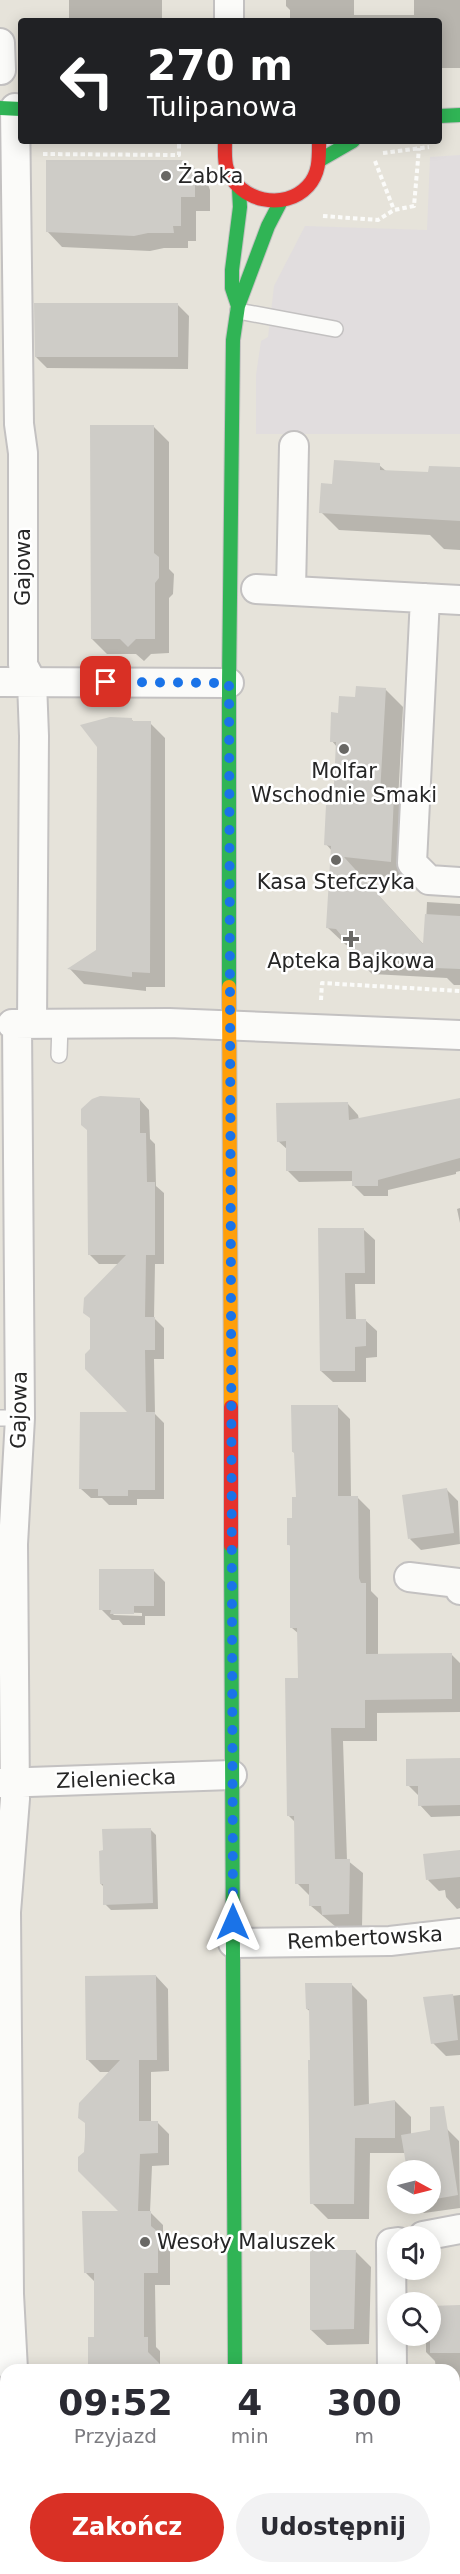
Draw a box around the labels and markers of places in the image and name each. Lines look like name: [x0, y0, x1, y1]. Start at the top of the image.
place label: Żabka: [178, 163, 243, 188]
marker: Żabka: [159, 169, 173, 183]
pin: [80, 656, 131, 707]
marker: Molfar Wschodnie Smaki: [337, 742, 351, 756]
place label: Molfar Wschodnie Smaki: [251, 759, 437, 807]
marker: Kasa Stefczyka: [329, 853, 343, 867]
place label: Kasa Stefczyka: [257, 870, 415, 894]
marker: Apteka Bajkowa: [344, 932, 358, 946]
place label: Apteka Bajkowa: [267, 949, 435, 973]
place label: Wesoły Maluszek: [157, 2230, 336, 2254]
marker: Wesoły Maluszek: [138, 2235, 152, 2249]

